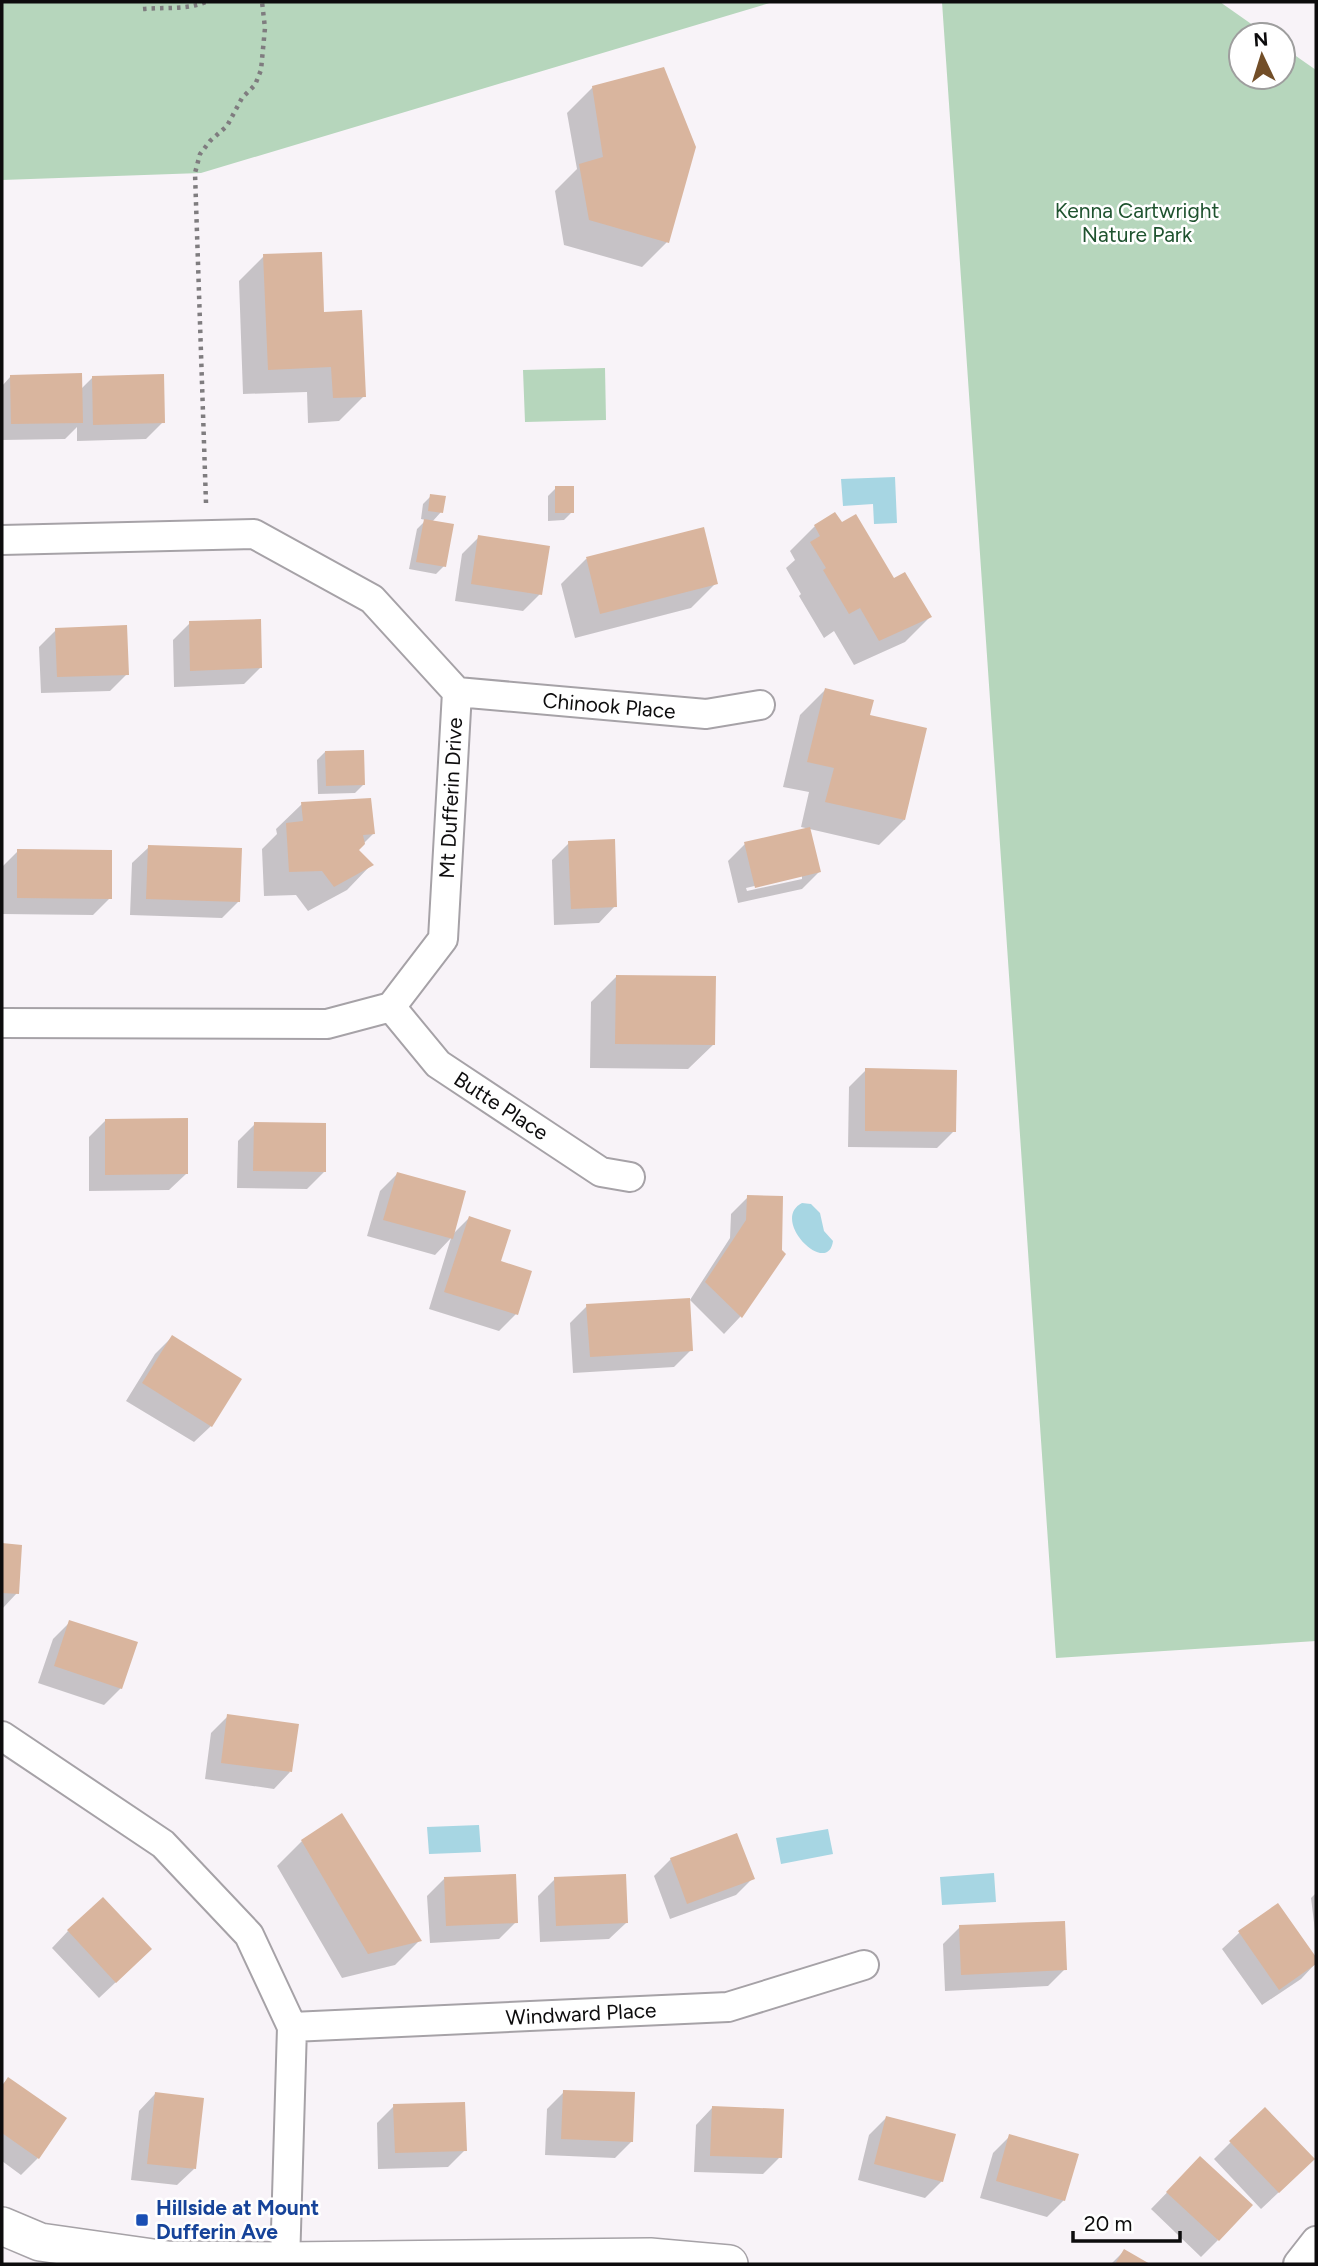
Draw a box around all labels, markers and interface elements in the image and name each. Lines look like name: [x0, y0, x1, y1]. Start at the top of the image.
north arrow: [1227, 21, 1297, 91]
text: N: [1253, 28, 1269, 52]
park label: Kenna Cartwright Nature Park: [1055, 198, 1219, 247]
street label: Chinook Place: [541, 687, 677, 724]
street label: Mt Dufferin Drive: [434, 717, 467, 879]
street label: Butte Place: [449, 1066, 553, 1145]
street label: Windward Place: [505, 1997, 657, 2030]
place label: Hillside at Mount Dufferin Ave: [156, 2195, 319, 2244]
scale bar: [1073, 2200, 1180, 2244]
text: 20 m: [1084, 2211, 1132, 2236]
marker: Hillside at Mount Dufferin Ave: [134, 2212, 150, 2228]

